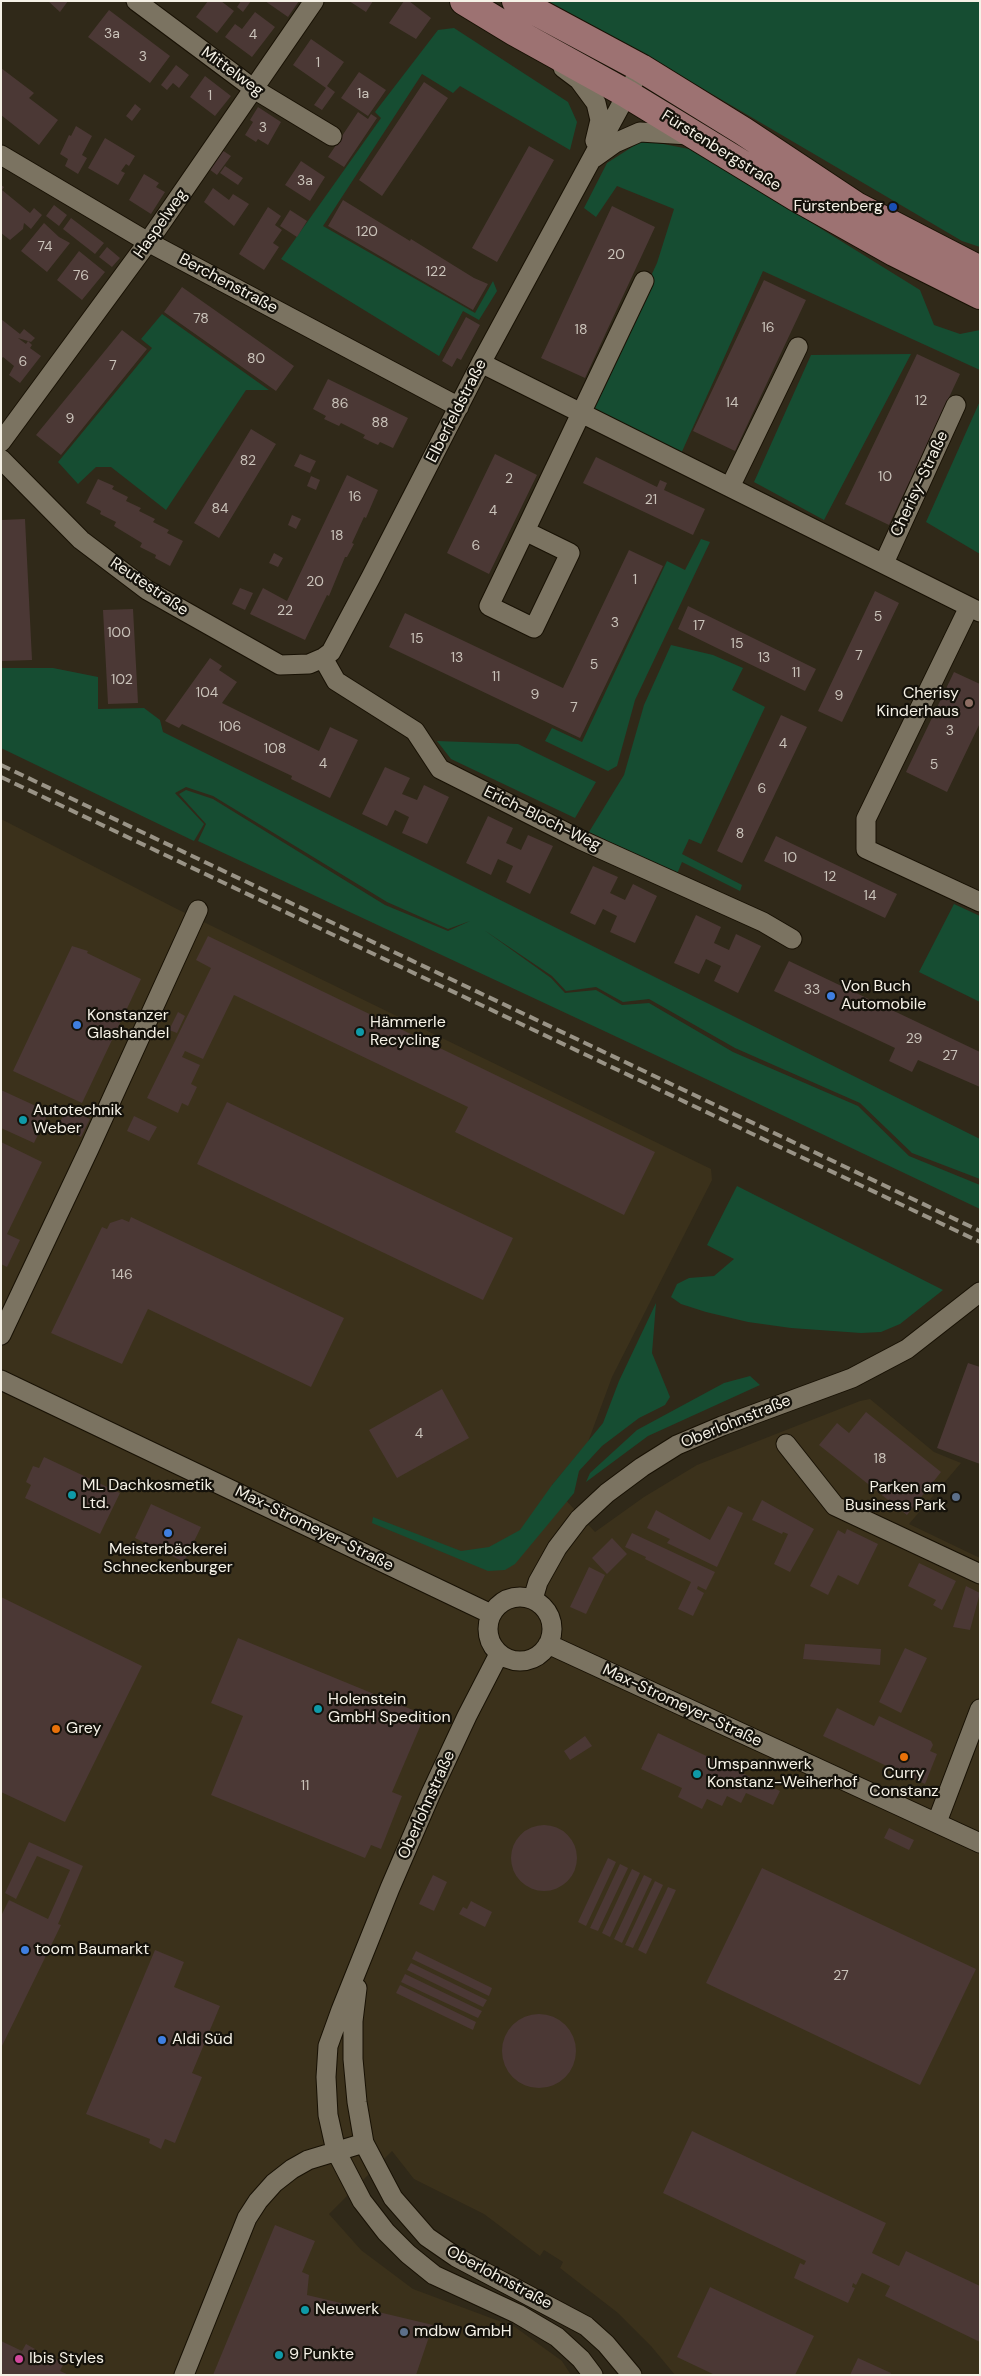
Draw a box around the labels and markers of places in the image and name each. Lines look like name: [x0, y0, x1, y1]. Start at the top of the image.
place label: Fürstenberg: [794, 197, 883, 217]
marker: Fürstenberg: [887, 201, 899, 213]
place label: Cherisy Kinderhaus: [876, 684, 959, 722]
marker: Cherisy Kinderhaus: [963, 697, 975, 709]
place label: Von Buch Automobile: [841, 977, 926, 1015]
marker: Von Buch Automobile: [825, 990, 837, 1002]
place label: Konstanzer Glashandel: [87, 1006, 169, 1044]
place label: Hämmerle Recycling: [370, 1013, 446, 1051]
marker: Konstanzer Glashandel: [71, 1019, 83, 1031]
marker: Hämmerle Recycling: [354, 1026, 366, 1038]
place label: Autotechnik Weber: [33, 1101, 122, 1139]
marker: Autotechnik Weber: [17, 1114, 29, 1126]
place label: ML Dachkosmetik Ltd.: [82, 1476, 212, 1514]
place label: Parken am Business Park: [845, 1478, 946, 1516]
marker: ML Dachkosmetik Ltd.: [66, 1489, 78, 1501]
marker: Parken am Business Park: [950, 1491, 962, 1503]
marker: Meisterbäckerei Schneckenburger: [162, 1527, 174, 1539]
place label: Meisterbäckerei Schneckenburger: [103, 1540, 233, 1578]
place label: Holenstein GmbH Spedition: [328, 1690, 451, 1728]
marker: Holenstein GmbH Spedition: [312, 1703, 324, 1715]
place label: Grey: [66, 1719, 101, 1739]
marker: Grey: [50, 1723, 62, 1735]
marker: Curry Constanz: [898, 1751, 910, 1763]
place label: Umspannwerk Konstanz-Weiherhof: [707, 1755, 858, 1793]
place label: Curry Constanz: [869, 1764, 939, 1802]
marker: Umspannwerk Konstanz-Weiherhof: [691, 1768, 703, 1780]
place label: toom Baumarkt: [35, 1940, 149, 1960]
marker: toom Baumarkt: [19, 1944, 31, 1956]
place label: Aldi Süd: [172, 2030, 233, 2050]
marker: Aldi Süd: [156, 2034, 168, 2046]
place label: Neuwerk: [315, 2300, 379, 2320]
marker: Neuwerk: [299, 2304, 311, 2316]
place label: mdbw GmbH: [414, 2322, 512, 2342]
marker: mdbw GmbH: [398, 2326, 410, 2338]
place label: 9 Punkte: [289, 2345, 354, 2365]
place label: Ibis Styles: [29, 2349, 104, 2369]
marker: 9 Punkte: [273, 2349, 285, 2361]
marker: Ibis Styles: [13, 2353, 25, 2365]

